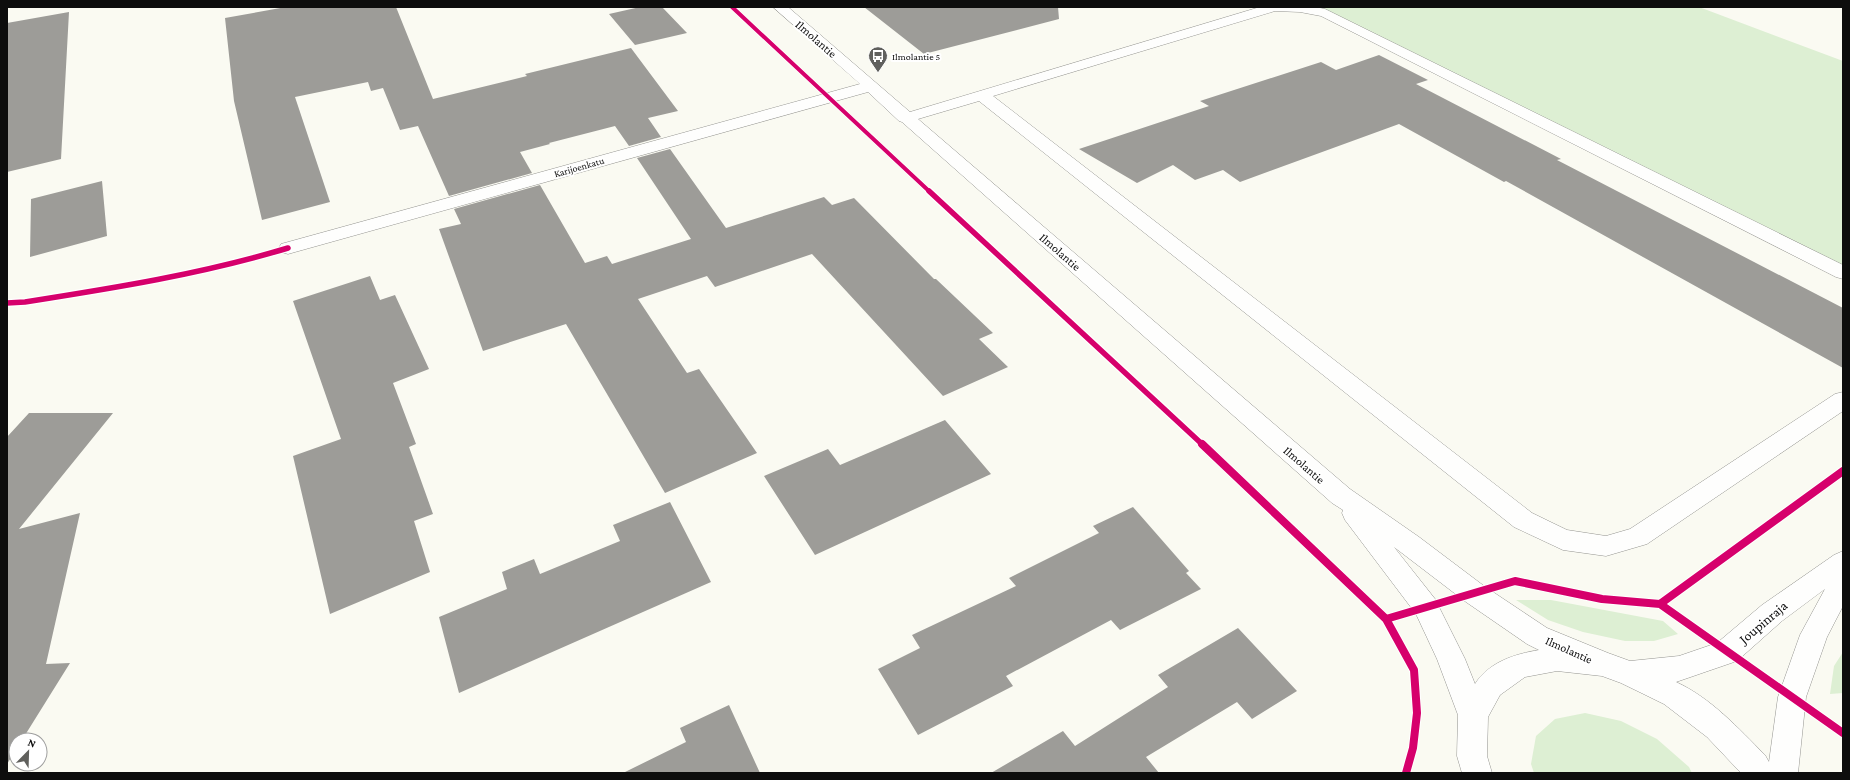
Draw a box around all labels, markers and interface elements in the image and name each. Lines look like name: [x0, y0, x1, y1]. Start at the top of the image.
street label: Ilmolantie: [793, 17, 839, 61]
bus stop icon: Ilmolantie 5: [867, 45, 889, 73]
place label: Ilmolantie 5: [892, 51, 940, 62]
street label: Karijoenkatu: [553, 154, 606, 180]
street label: Ilmolantie: [1037, 230, 1083, 274]
street label: Ilmolantie: [1281, 443, 1327, 487]
street label: Joupinraja: [1734, 597, 1791, 649]
street label: Ilmolantie: [1543, 633, 1595, 667]
north arrow: [8, 732, 48, 772]
text: N: [26, 736, 38, 750]

